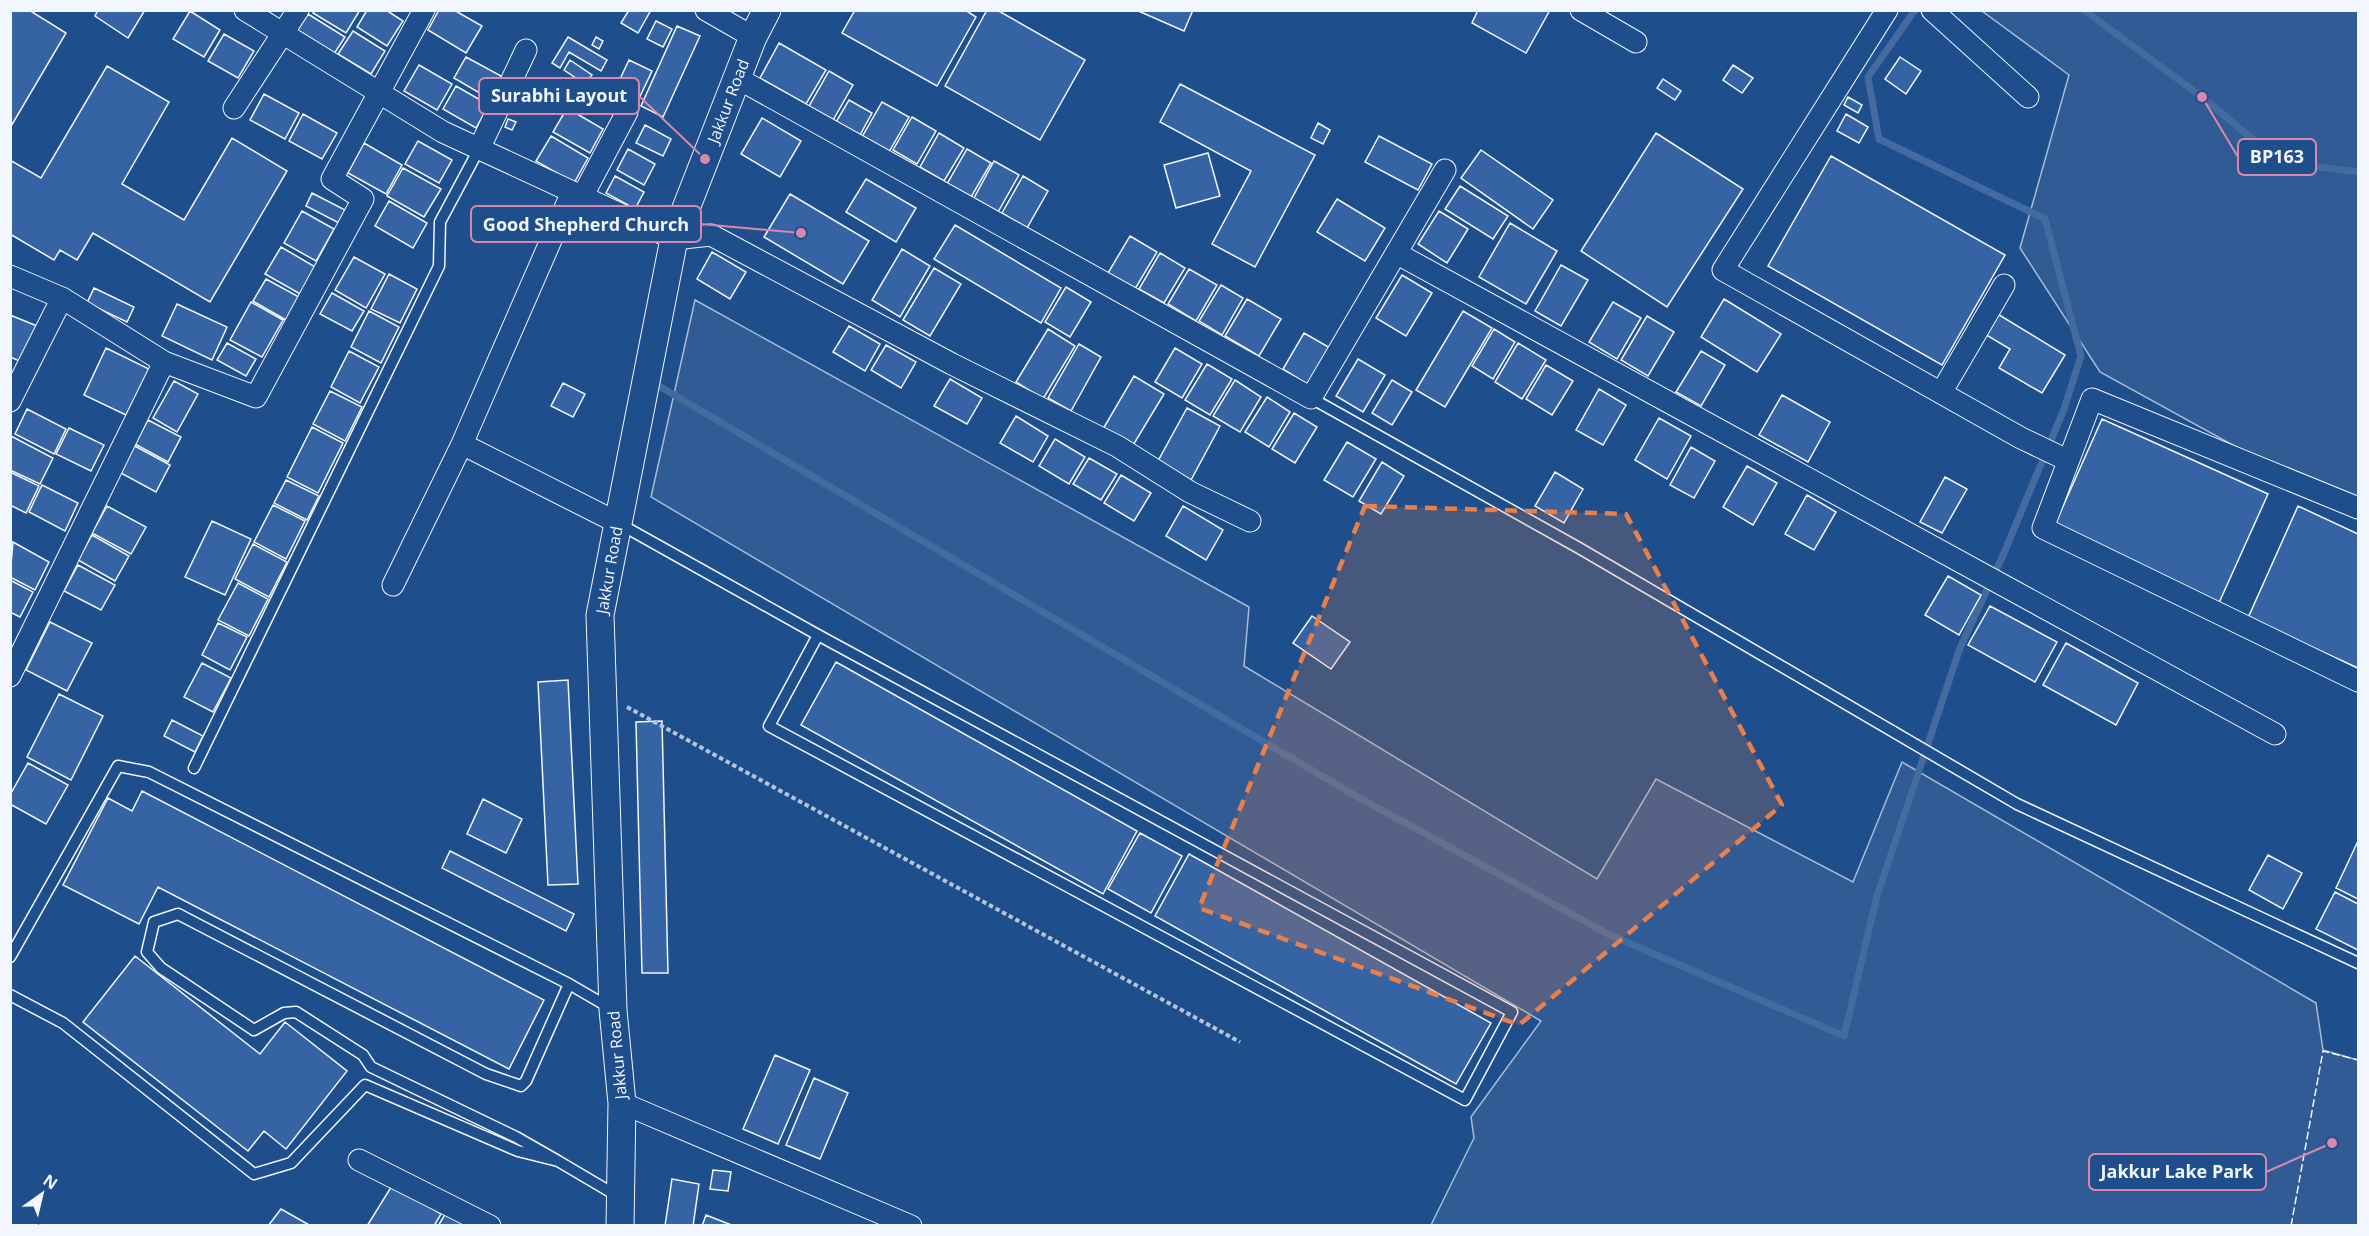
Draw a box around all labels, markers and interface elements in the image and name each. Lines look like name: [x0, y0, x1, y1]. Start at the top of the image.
street label: Jakkur Road: [701, 56, 754, 148]
callout: Surabhi Layout: [479, 78, 639, 114]
text: Surabhi Layout: [491, 83, 627, 107]
callout: BP163: [2238, 139, 2316, 175]
text: BP163: [2250, 144, 2304, 168]
callout: Good Shepherd Church: [471, 206, 701, 242]
text: Good Shepherd Church: [483, 212, 689, 236]
street label: Jakkur Road: [590, 524, 628, 618]
street label: Jakkur Road: [602, 1010, 632, 1102]
callout: Jakkur Lake Park: [2089, 1154, 2266, 1190]
text: Jakkur Lake Park: [2099, 1159, 2254, 1183]
north arrow: [12, 1164, 72, 1224]
text: N: [39, 1169, 62, 1194]

